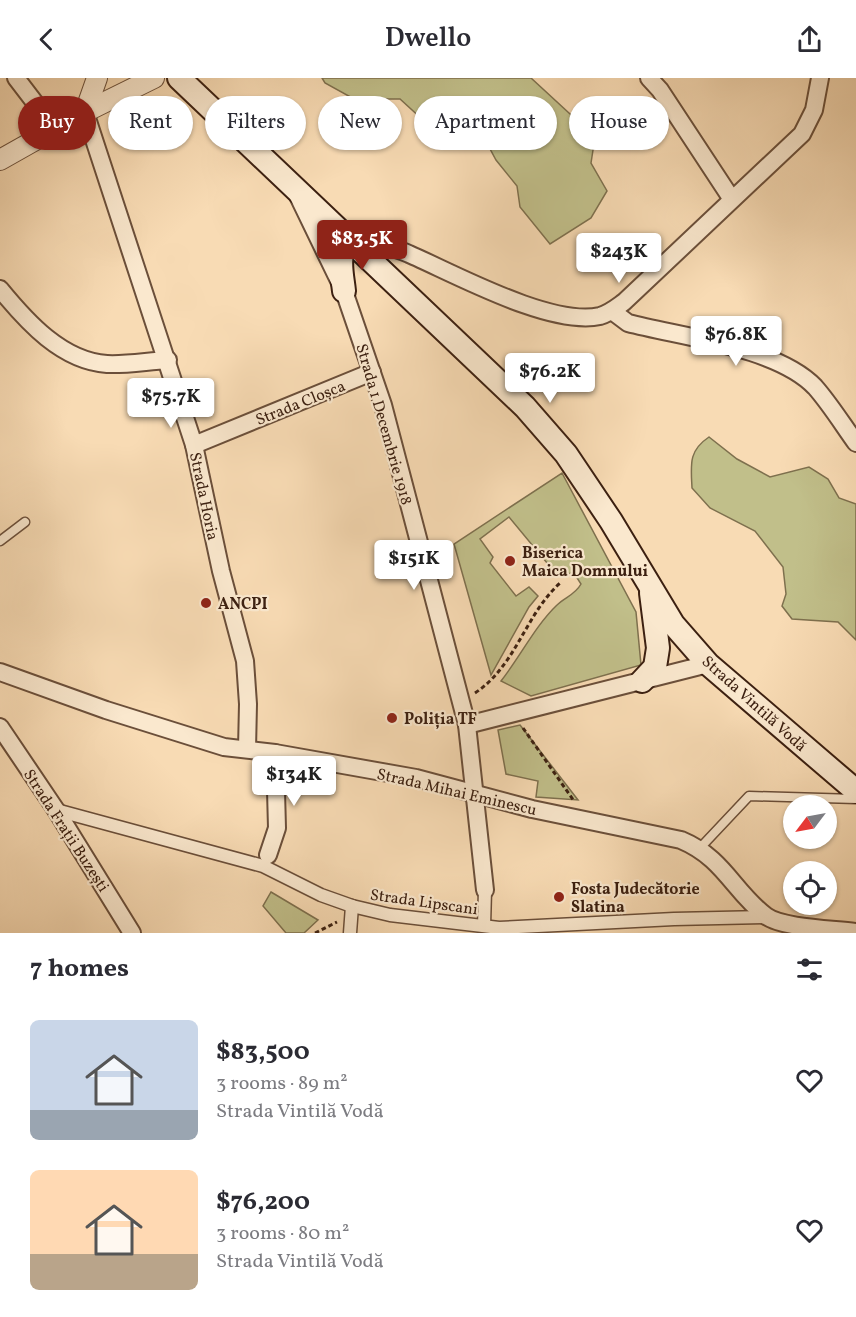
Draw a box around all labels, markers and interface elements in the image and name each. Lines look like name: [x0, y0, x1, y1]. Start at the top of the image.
text: Dwello: [385, 20, 471, 58]
icon: back: [30, 23, 63, 56]
icon: share: [793, 23, 826, 56]
chip: Buy: [18, 96, 96, 150]
chip: Rent: [108, 96, 193, 150]
chip: Filters: [205, 96, 306, 150]
chip: New: [318, 96, 402, 150]
chip: Apartment: [414, 96, 557, 150]
chip: House: [569, 96, 669, 150]
pin: $83.5K: [313, 220, 411, 271]
text: $83.5K: [331, 225, 393, 253]
pin: $243K: [577, 233, 661, 284]
text: $243K: [590, 238, 648, 266]
pin: $76.8K: [687, 316, 785, 367]
text: $76.8K: [705, 321, 767, 349]
street label: Strada 1 Decembrie 1918: [350, 341, 417, 508]
pin: $76.2K: [501, 353, 599, 404]
text: $76.2K: [519, 358, 581, 386]
street label: Strada Cloșca: [253, 376, 349, 432]
pin: $75.7K: [122, 378, 220, 429]
text: $75.7K: [141, 383, 201, 411]
street label: Strada Horia: [183, 450, 223, 542]
pin: $151K: [372, 540, 456, 591]
place label: Biserica Maica Domnului: [522, 543, 649, 583]
text: $151K: [388, 545, 440, 573]
marker: Biserica Maica Domnului: [503, 554, 517, 568]
place label: ANCPI: [218, 594, 268, 616]
marker: ANCPI: [199, 596, 213, 610]
street label: Strada Vintilă Vodă: [696, 651, 811, 758]
place label: Poliția TF: [404, 709, 478, 731]
marker: Poliția TF: [385, 711, 399, 725]
pin: $134K: [252, 756, 336, 807]
text: $134K: [266, 761, 322, 789]
street label: Strada Mihai Eminescu: [375, 764, 539, 822]
street label: Strada Frații Buzești: [17, 765, 113, 897]
north arrow: [783, 795, 837, 849]
map controls: [783, 795, 837, 915]
button: locate: [783, 861, 837, 915]
place label: Fosta Judecătorie Slatina: [571, 879, 700, 919]
street label: Strada Lipscani: [368, 885, 479, 921]
marker: Fosta Judecătorie Slatina: [552, 890, 566, 904]
text: 7 homes: [30, 951, 129, 987]
icon: filters: [793, 953, 826, 986]
text: $83,500: [216, 1034, 310, 1070]
icon: home: [78, 1044, 150, 1116]
icon: heart: [793, 1064, 826, 1097]
text: 3 rooms · 89 m²: [216, 1070, 348, 1098]
text: Strada Vintilă Vodă: [216, 1098, 384, 1126]
text: $76,200: [216, 1184, 310, 1220]
icon: home: [78, 1194, 150, 1266]
icon: heart: [793, 1214, 826, 1247]
text: 3 rooms · 80 m²: [216, 1220, 349, 1248]
text: Strada Vintilă Vodă: [216, 1248, 384, 1276]

